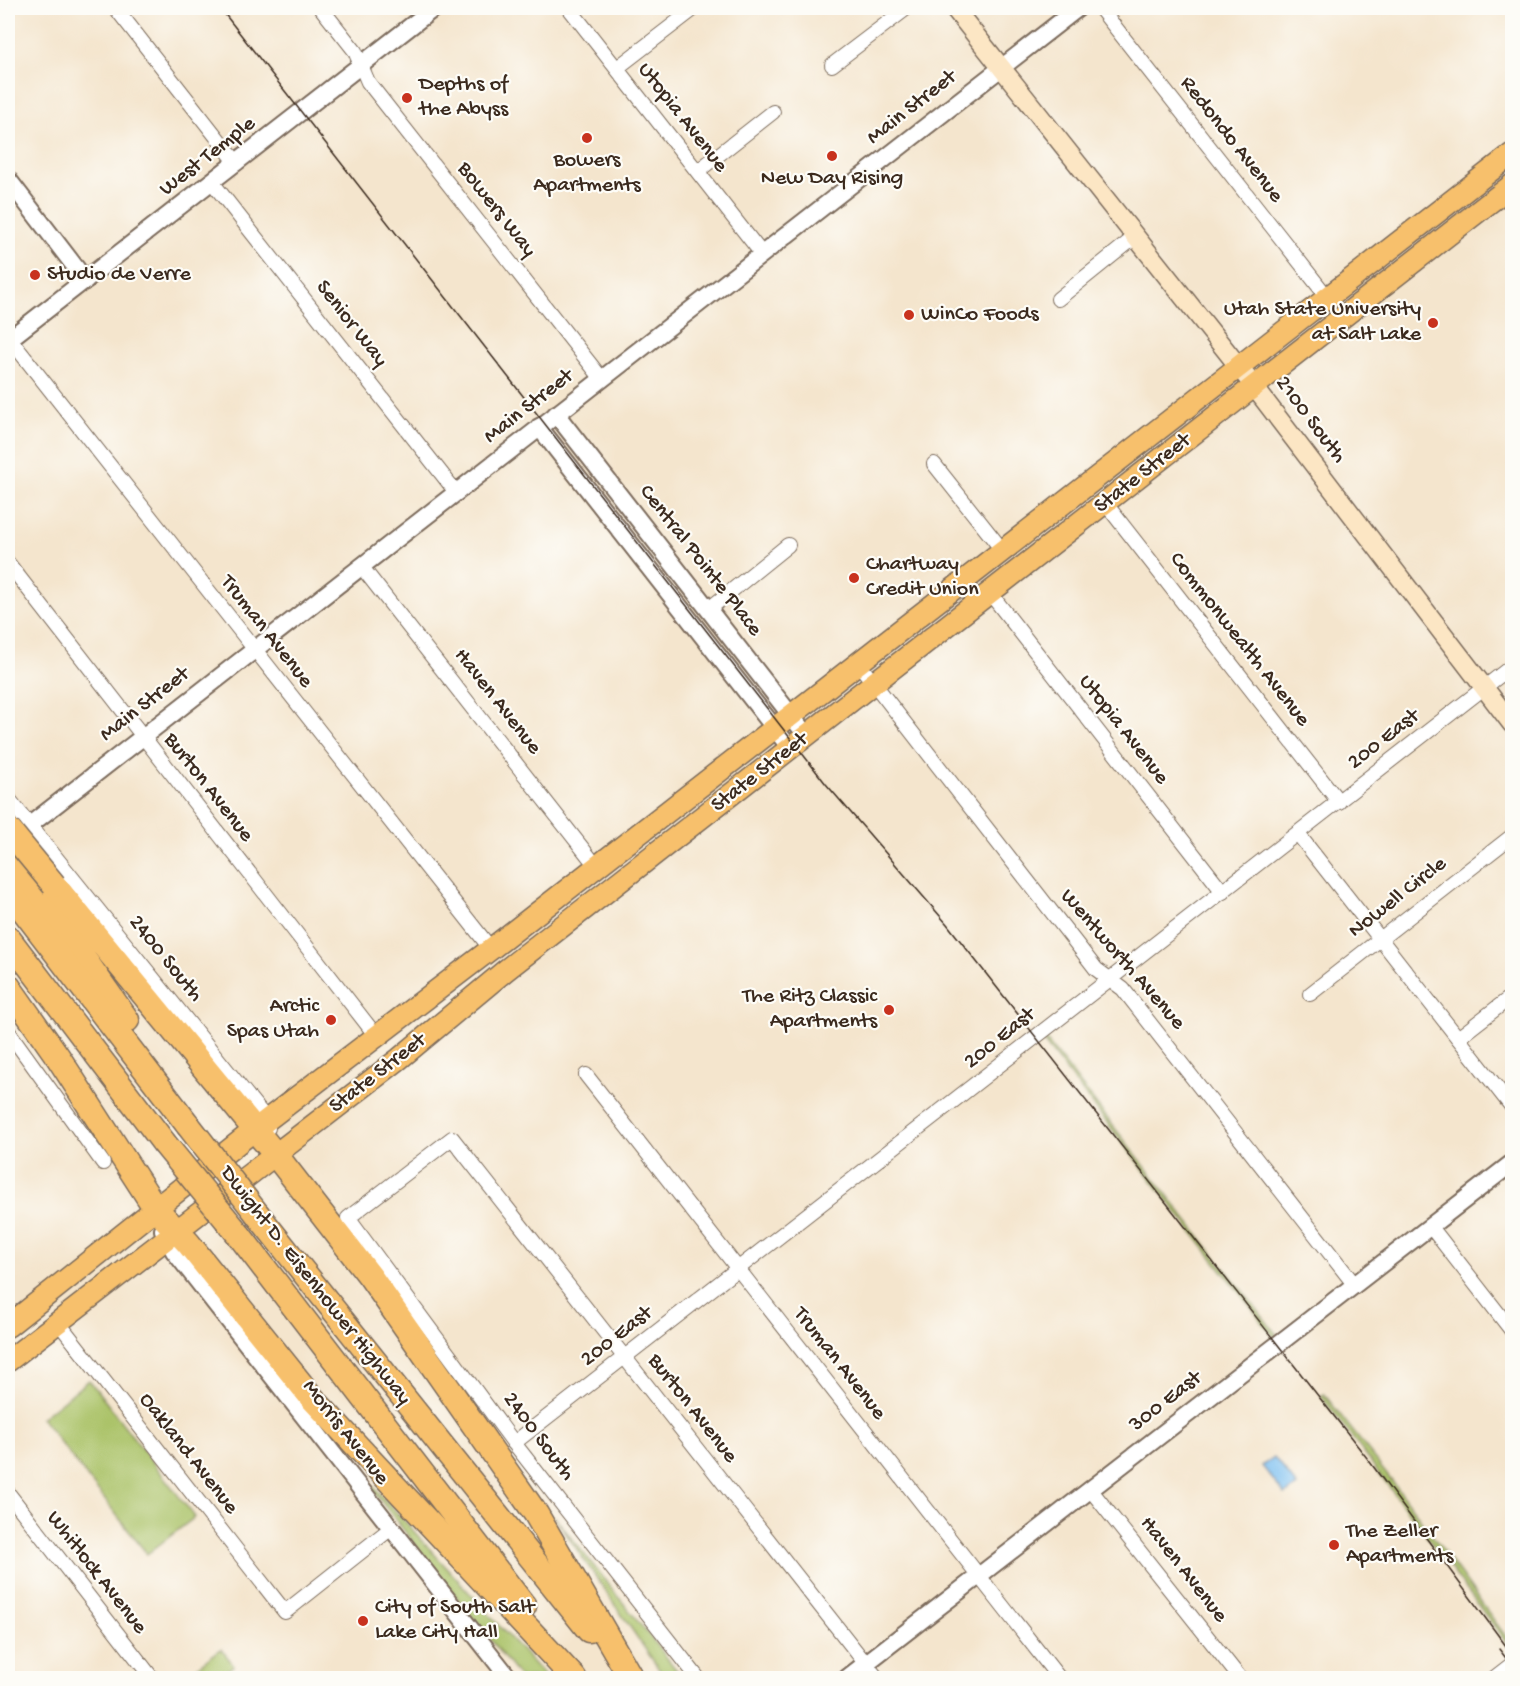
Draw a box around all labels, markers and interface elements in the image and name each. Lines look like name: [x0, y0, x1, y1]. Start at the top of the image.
street label: Utopia Avenue: [631, 58, 733, 179]
street label: Main Street: [862, 64, 964, 151]
place label: Depths of the Abyss: [417, 72, 510, 123]
street label: Redondo Avenue: [1174, 72, 1289, 209]
marker: Depths of the Abyss: [400, 91, 414, 105]
street label: West Temple: [155, 111, 262, 203]
marker: Bowers Apartments: [580, 131, 594, 145]
place label: Bowers Apartments: [533, 148, 642, 199]
marker: New Day Rising: [825, 149, 839, 163]
street label: Bowers Way: [450, 156, 541, 263]
place label: New Day Rising: [761, 166, 903, 192]
place label: Studio de Verre: [47, 262, 191, 288]
marker: Studio de Verre: [28, 268, 42, 282]
street label: Senior Way: [309, 275, 393, 373]
place label: Utah State University at Salt Lake: [1224, 297, 1422, 348]
place label: WinCo Foods: [921, 302, 1039, 328]
marker: WinCo Foods: [902, 308, 916, 322]
marker: Utah State University at Salt Lake: [1426, 316, 1440, 330]
street label: Main Street: [479, 363, 581, 450]
street label: 2100 South: [1269, 371, 1351, 469]
street label: State Street: [1089, 427, 1198, 520]
street label: Central Pointe Place: [633, 480, 768, 642]
street label: Commonwealth Avenue: [1163, 548, 1316, 733]
place label: Chartway Credit Union: [866, 552, 979, 603]
street label: Truman Avenue: [213, 569, 319, 694]
marker: Chartway Credit Union: [847, 571, 861, 585]
street label: Haven Avenue: [447, 644, 547, 761]
street label: Main Street: [95, 661, 197, 748]
street label: Utopia Avenue: [1072, 670, 1174, 791]
street label: 200 East: [1343, 703, 1427, 776]
street label: State Street: [706, 726, 815, 819]
street label: Burton Avenue: [157, 727, 259, 848]
street label: Nowell Circle: [1344, 851, 1453, 944]
street label: Wentworth Avenue: [1054, 884, 1191, 1036]
street label: 2400 South: [122, 910, 208, 1008]
place label: The Ritz Classic Apartments: [741, 984, 879, 1035]
place label: Arctic Spas Utah: [227, 994, 321, 1045]
street label: 200 East: [959, 1001, 1042, 1076]
marker: The Ritz Classic Apartments: [882, 1003, 896, 1017]
marker: Arctic Spas Utah: [324, 1013, 338, 1027]
street label: State Street: [324, 1027, 433, 1120]
street label: Dwight D. Eisenhower Highway: [212, 1160, 416, 1411]
street label: 200 East: [576, 1300, 660, 1373]
street label: Truman Avenue: [786, 1301, 892, 1426]
street label: Burton Avenue: [641, 1348, 743, 1469]
street label: 300 East: [1124, 1364, 1209, 1439]
street label: Morris Avenue: [296, 1375, 395, 1491]
street label: Oakland Avenue: [132, 1388, 244, 1520]
street label: 2400 South: [496, 1388, 580, 1487]
street label: Whitlock Avenue: [40, 1506, 153, 1640]
street label: Haven Avenue: [1133, 1512, 1233, 1629]
place label: The Zeller Apartments: [1344, 1519, 1454, 1570]
marker: The Zeller Apartments: [1327, 1538, 1341, 1552]
place label: City of South Salt Lake City Hall: [375, 1595, 536, 1646]
marker: City of South Salt Lake City Hall: [356, 1614, 370, 1628]

